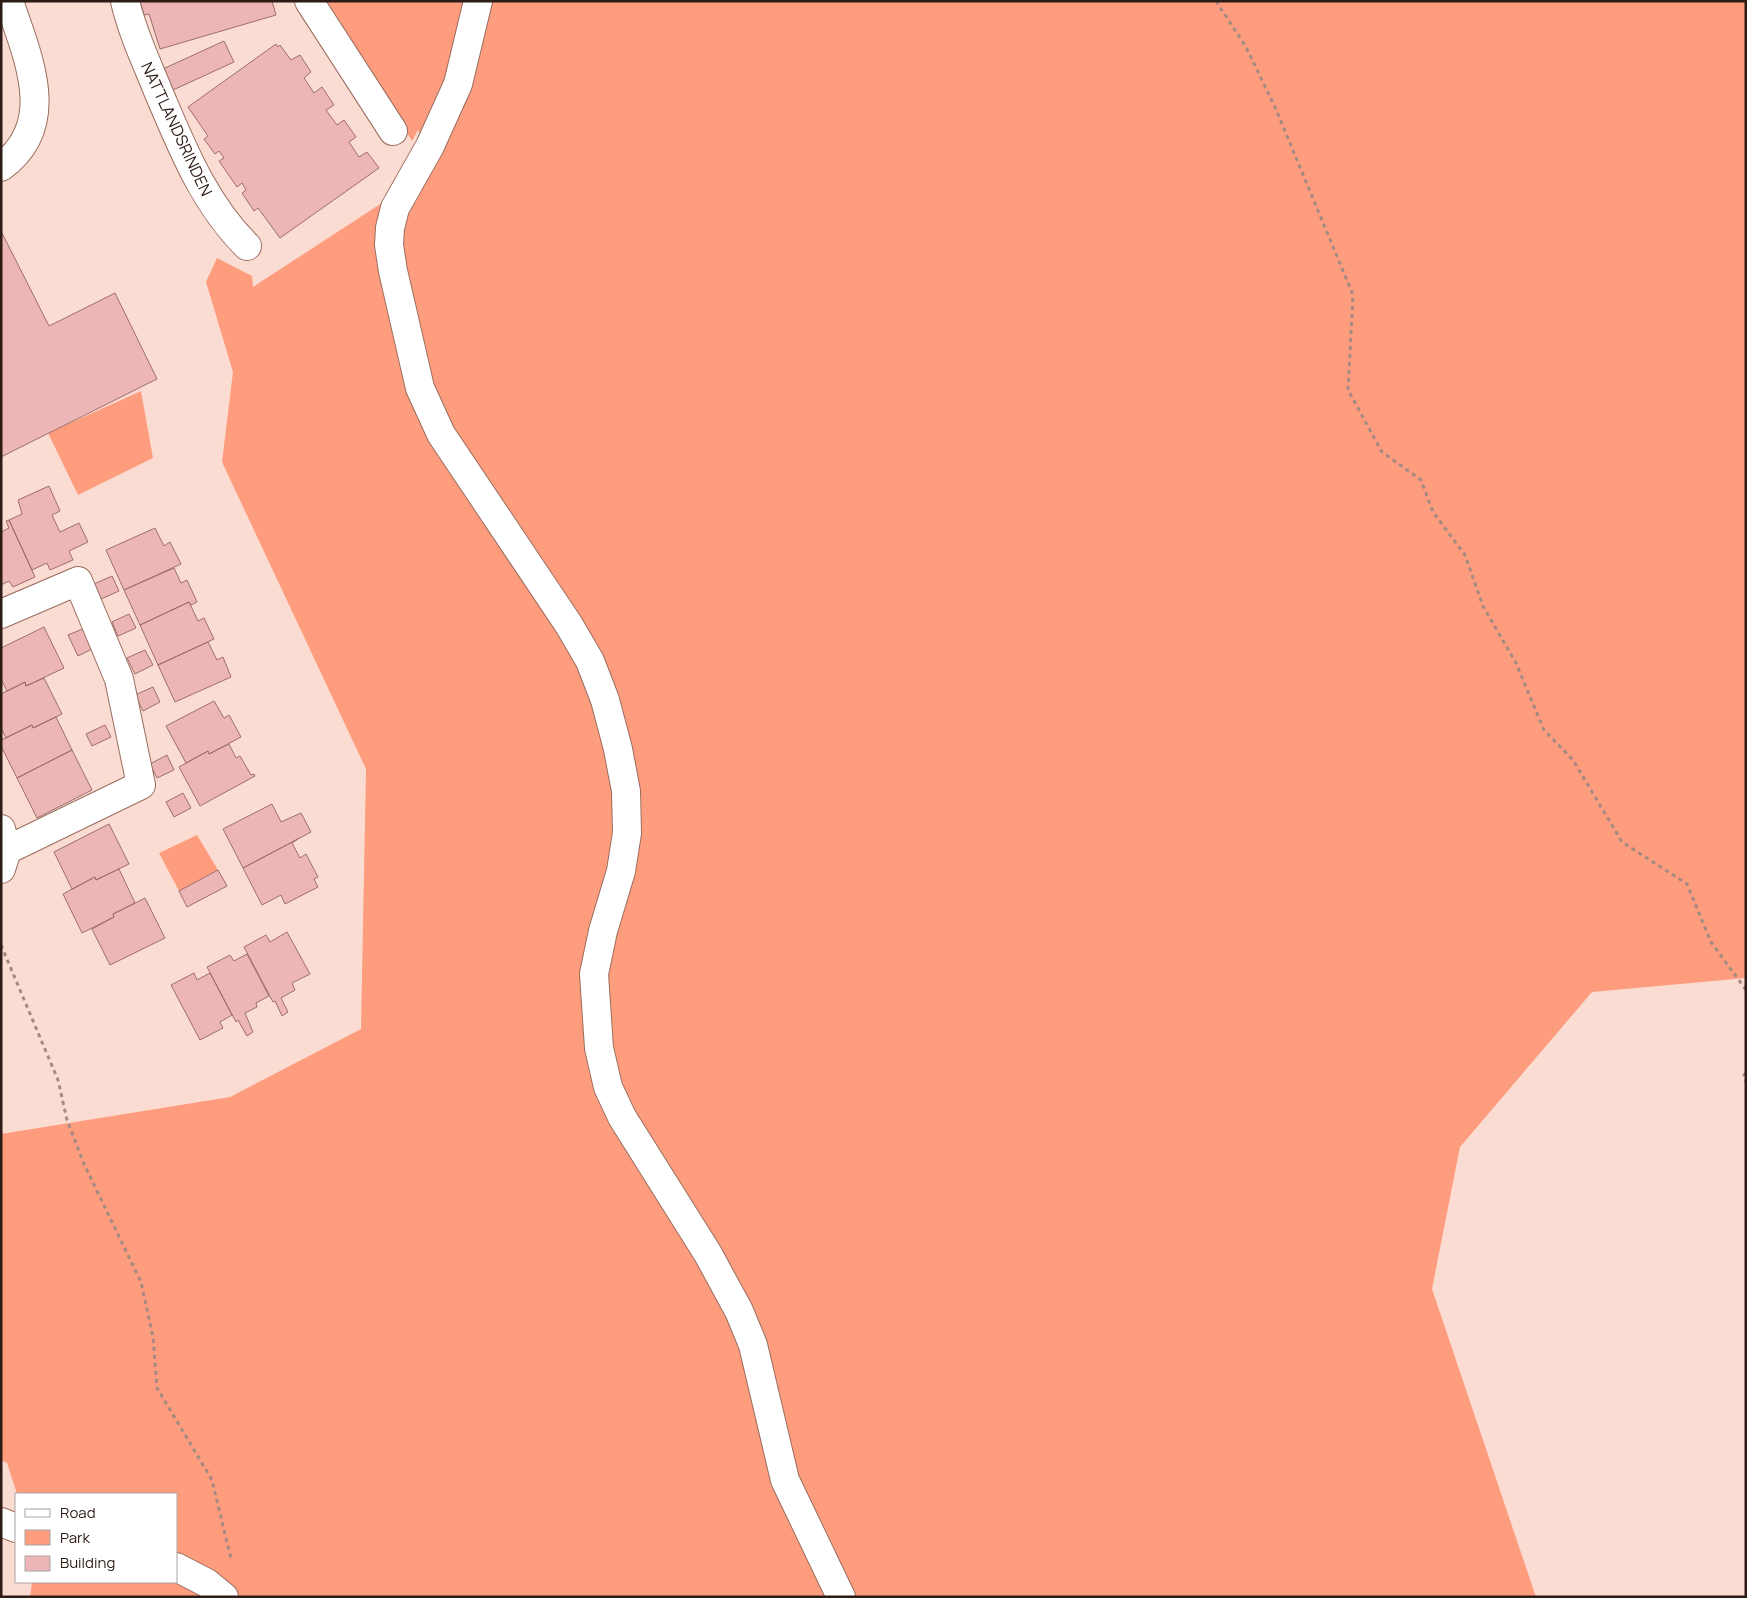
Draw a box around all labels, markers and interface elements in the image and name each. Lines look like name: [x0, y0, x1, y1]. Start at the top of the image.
street label: NATTLANDSRINDEN: [136, 58, 218, 200]
legend: [15, 1493, 178, 1583]
text: Road: [60, 1502, 96, 1523]
text: Park: [60, 1527, 90, 1548]
text: Building: [60, 1552, 115, 1573]

